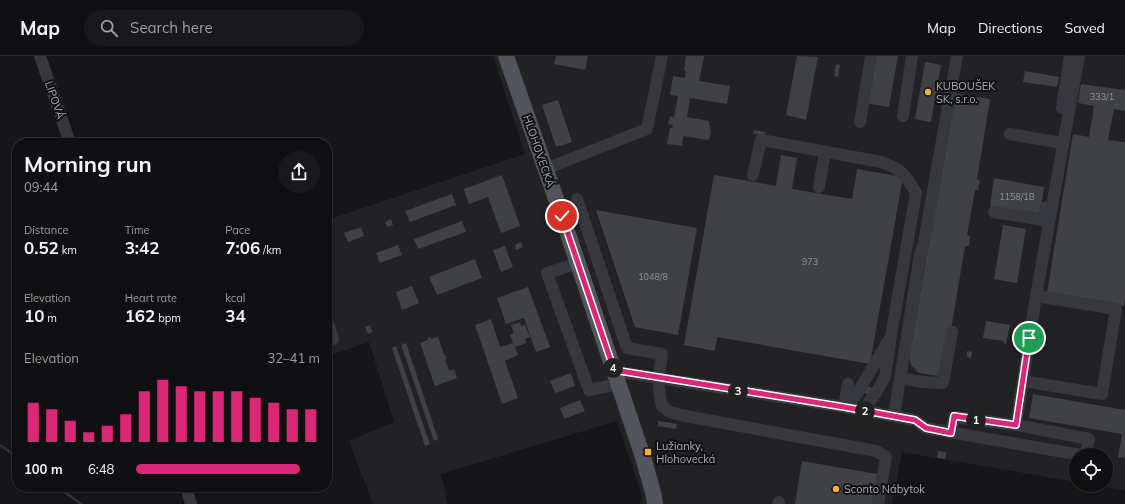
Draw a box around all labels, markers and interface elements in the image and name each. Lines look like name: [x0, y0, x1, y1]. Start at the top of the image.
search box: [84, 10, 364, 46]
text: Map: [20, 16, 60, 40]
icon: search: [98, 17, 120, 39]
text: Search here: [130, 18, 213, 37]
text: Map: [927, 19, 956, 37]
text: Directions: [978, 19, 1043, 37]
text: Saved: [1065, 19, 1105, 37]
street label: LIPOVÁ: [42, 79, 68, 121]
place label: KUBOUŠEK SK, s.r.o.: [936, 79, 996, 106]
marker: KUBOUŠEK SK, s.r.o.: [923, 87, 933, 97]
house number: 333/1: [1090, 91, 1114, 102]
street label: HLOHOVECKÁ: [520, 113, 558, 189]
text: Morning run: [24, 150, 152, 178]
button: share: [278, 151, 320, 193]
text: 09:44: [24, 179, 58, 195]
house number: 1158/1B: [999, 191, 1035, 202]
pin: [545, 199, 579, 233]
icon: check: [551, 205, 573, 227]
text: Distance: [24, 223, 68, 237]
text: Time: [125, 223, 150, 237]
text: Pace: [225, 223, 250, 237]
text: 0.52: [24, 237, 59, 258]
text: 3:42: [125, 237, 159, 258]
text: 7:06: [225, 237, 260, 258]
text: km: [59, 243, 77, 257]
text: /km: [260, 243, 281, 257]
house number: 973: [802, 256, 818, 267]
house number: 1048/8: [638, 271, 668, 282]
text: Elevation: [24, 291, 71, 305]
text: Heart rate: [125, 291, 177, 305]
text: kcal: [225, 291, 245, 305]
text: 10: [24, 305, 44, 326]
text: 162: [125, 305, 155, 326]
text: 34: [225, 305, 246, 326]
text: m: [44, 311, 57, 325]
text: bpm: [155, 311, 181, 325]
pin: [1012, 321, 1046, 355]
icon: arrive: [1018, 327, 1040, 349]
text: Elevation: [24, 350, 79, 366]
text: 32–41 m: [267, 350, 320, 366]
pin: 4: [603, 358, 623, 378]
text: 4: [610, 361, 616, 375]
pin: 3: [728, 381, 748, 401]
text: 3: [735, 384, 741, 398]
pin: 2: [855, 401, 875, 421]
text: 2: [862, 404, 868, 418]
pin: 1: [966, 410, 986, 430]
text: 1: [973, 413, 979, 427]
place label: Lužianky, Hlohovecká: [656, 439, 715, 466]
marker: Lužianky, Hlohovecká: [643, 447, 653, 457]
map controls: [1069, 448, 1113, 492]
button: locate: [1069, 448, 1113, 492]
text: 100 m: [24, 461, 63, 477]
text: 6:48: [88, 461, 114, 477]
place label: Sconto Nábytok: [844, 482, 925, 496]
marker: Sconto Nábytok: [831, 484, 841, 494]

